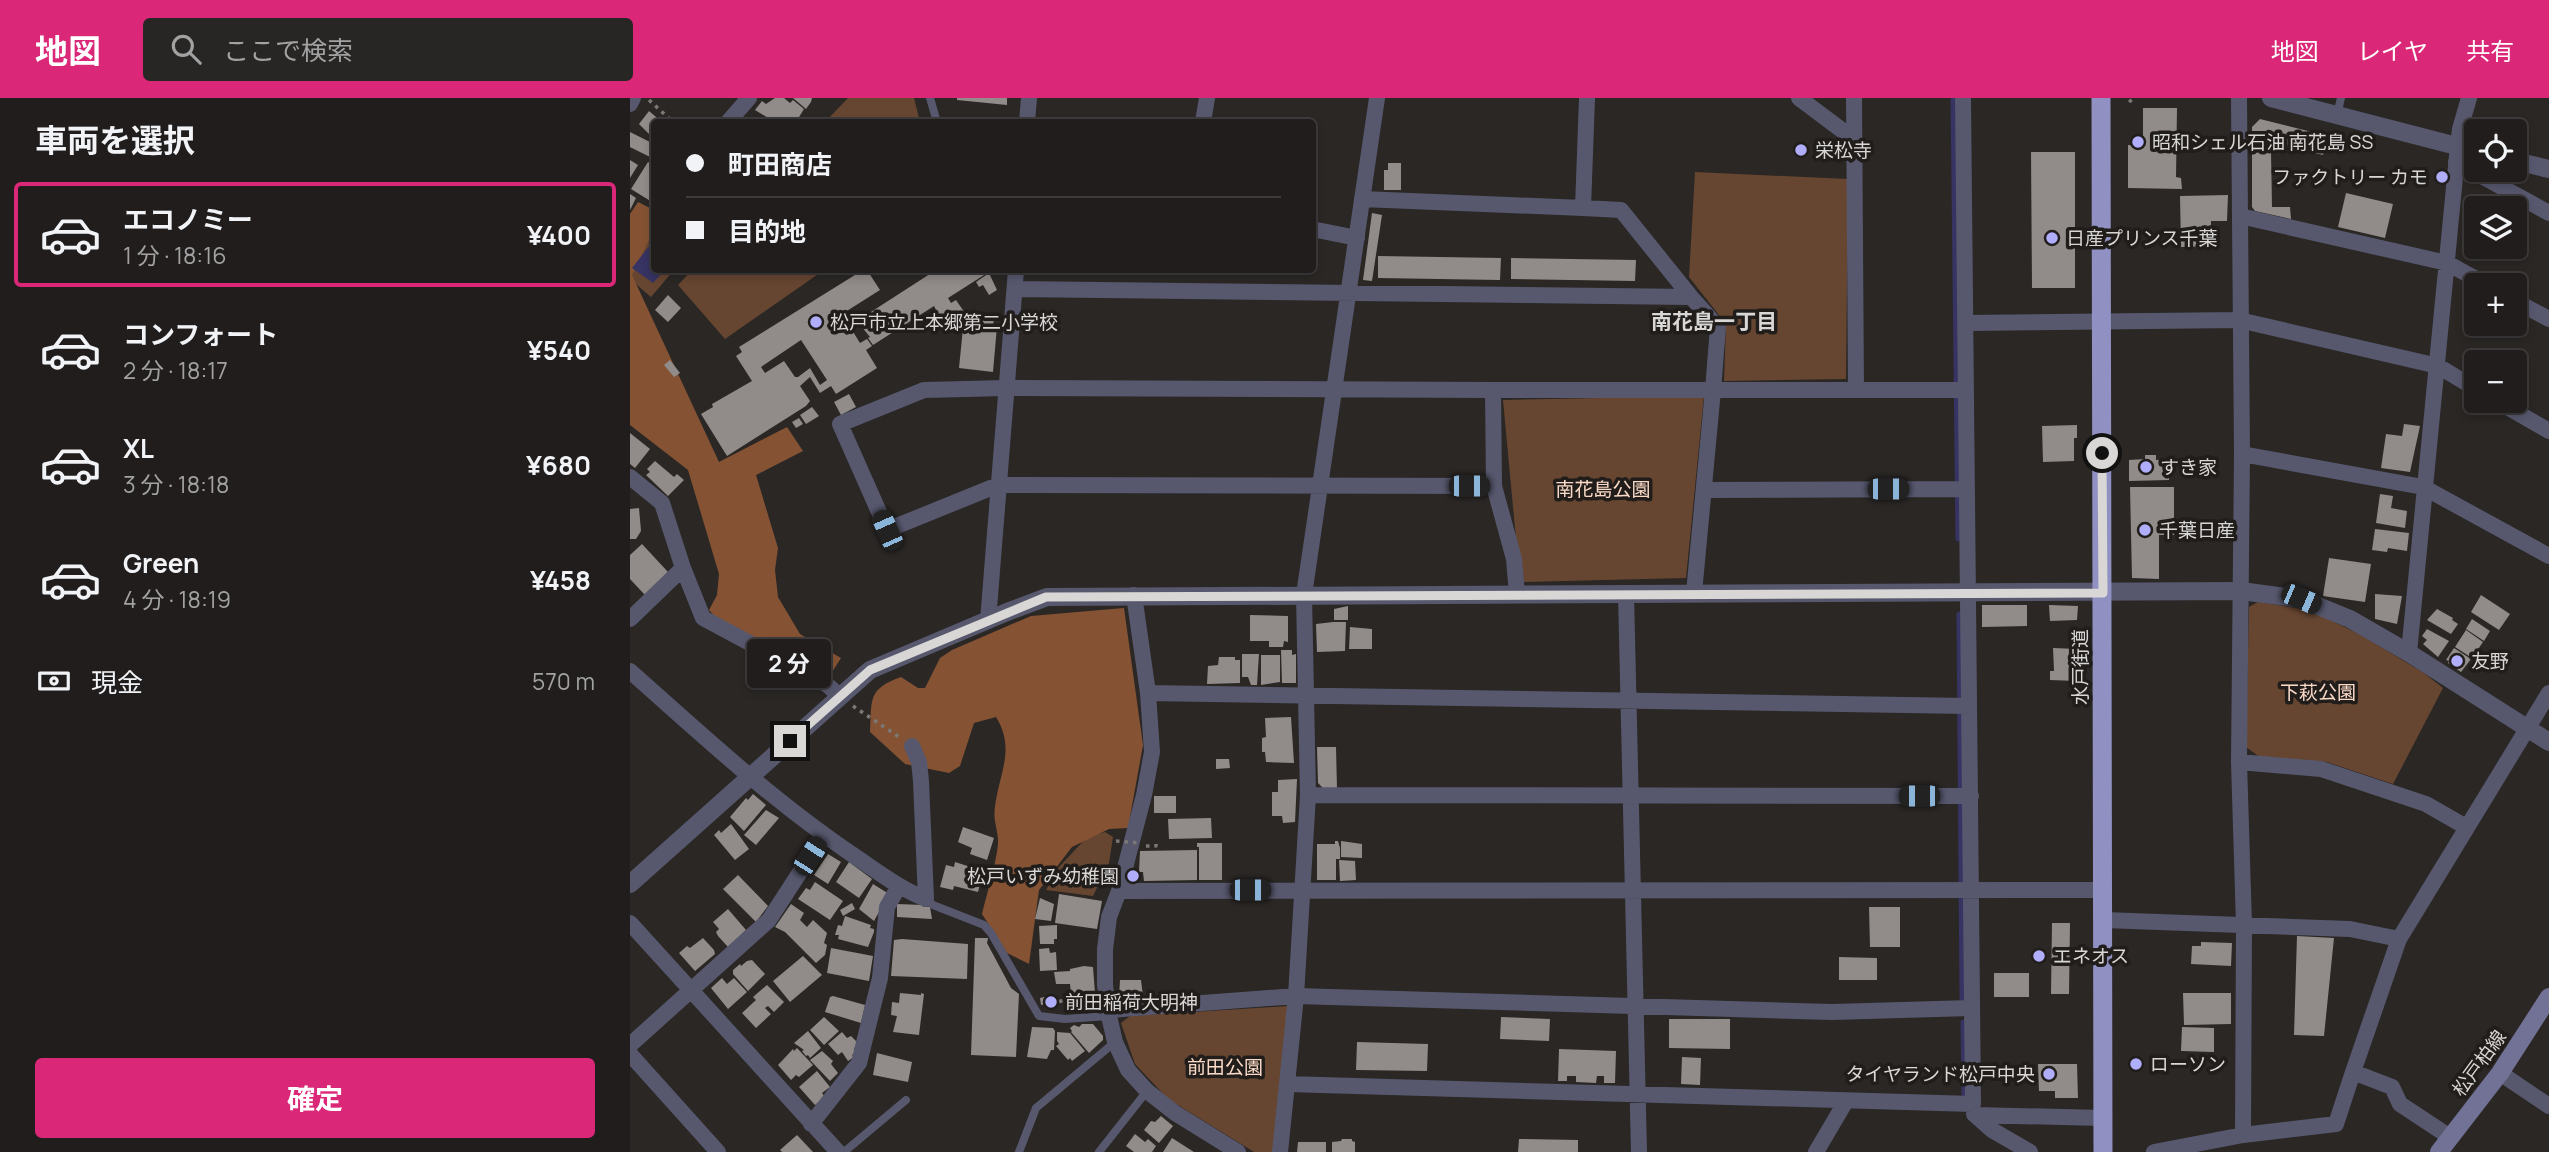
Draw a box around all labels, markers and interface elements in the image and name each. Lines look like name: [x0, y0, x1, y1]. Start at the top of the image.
search box: [143, 18, 633, 81]
text: 地図: [35, 28, 101, 73]
icon: search: [167, 30, 205, 68]
text: ここで検索: [223, 32, 353, 68]
text: 地図: [2271, 34, 2319, 67]
text: レイヤ: [2357, 34, 2428, 67]
text: 共有: [2466, 34, 2514, 67]
text: 車両を選択: [35, 118, 195, 162]
map controls: [2464, 119, 2527, 413]
button: locate: [2464, 119, 2527, 182]
place label: 昭和シェル石油 南花島 SS: [2152, 129, 2374, 155]
marker: 昭和シェル石油 南花島 SS: [2130, 134, 2146, 150]
place label: 栄松寺: [1815, 137, 1872, 163]
marker: 栄松寺: [1793, 142, 1809, 158]
text: 町田商店: [728, 146, 832, 182]
place label: ファクトリー カモ: [2272, 164, 2428, 190]
marker: ファクトリー カモ: [2434, 169, 2450, 185]
button: layers: [2464, 196, 2527, 259]
text: エコノミー: [123, 201, 253, 237]
icon: car: [39, 203, 102, 266]
text: 目的地: [728, 213, 806, 249]
text: ¥400: [527, 217, 591, 253]
place label: 日産プリンス千葉: [2066, 225, 2218, 251]
marker: 日産プリンス千葉: [2044, 230, 2060, 246]
text: 1 分 · 18:16: [123, 239, 226, 271]
button: +: [2464, 273, 2527, 336]
district label: 南花島一丁目: [1651, 307, 1777, 335]
place label: 松戸市立上本郷第二小学校: [830, 309, 1058, 335]
marker: 松戸市立上本郷第二小学校: [808, 314, 824, 330]
text: コンフォート: [123, 316, 278, 352]
icon: car: [39, 318, 102, 381]
text: ¥540: [527, 332, 591, 368]
button: −: [2464, 350, 2527, 413]
text: 2 分 · 18:17: [123, 354, 228, 386]
text: XL: [123, 430, 154, 466]
icon: car: [39, 433, 102, 496]
route start: [2086, 437, 2118, 469]
text: ¥680: [526, 447, 591, 483]
place label: すき家: [2160, 454, 2217, 480]
marker: すき家: [2138, 459, 2154, 475]
text: 3 分 · 18:18: [123, 468, 229, 500]
car: [1449, 476, 1491, 497]
park label: 南花島公園: [1555, 476, 1651, 502]
car: [1868, 479, 1910, 500]
car: [869, 507, 906, 553]
place label: 千葉日産: [2159, 517, 2235, 543]
marker: 千葉日産: [2137, 522, 2153, 538]
text: Green: [123, 545, 199, 581]
icon: car: [39, 548, 102, 611]
text: ¥458: [530, 562, 591, 598]
car: [2278, 581, 2325, 617]
text: 4 分 · 18:19: [123, 583, 231, 615]
street label: 水戸街道: [2067, 629, 2093, 705]
callout: 2 分: [748, 640, 832, 688]
text: 2 分: [768, 647, 810, 679]
place label: 友野: [2471, 648, 2509, 674]
marker: 友野: [2449, 653, 2465, 669]
icon: cash: [35, 662, 73, 700]
text: 現金: [91, 664, 143, 700]
text: 570 m: [532, 665, 595, 697]
park label: 下萩公園: [2280, 679, 2356, 705]
route end: [774, 725, 806, 757]
car: [1899, 786, 1941, 807]
car: [790, 833, 831, 879]
place label: 松戸いずみ幼稚園: [967, 863, 1119, 889]
marker: 松戸いずみ幼稚園: [1125, 868, 1141, 884]
car: [1230, 880, 1272, 901]
place label: エネオス: [2053, 943, 2129, 969]
marker: エネオス: [2031, 948, 2047, 964]
place label: 前田稲荷大明神: [1065, 989, 1198, 1015]
marker: 前田稲荷大明神: [1043, 994, 1059, 1010]
street label: 松戸柏線: [2446, 1025, 2512, 1101]
place label: ローソン: [2150, 1051, 2226, 1077]
park label: 前田公園: [1187, 1054, 1263, 1080]
marker: ローソン: [2128, 1056, 2144, 1072]
button: 確定: [35, 1058, 595, 1138]
place label: タイヤランド松戸中央: [1846, 1061, 2035, 1087]
marker: タイヤランド松戸中央: [2041, 1066, 2057, 1082]

